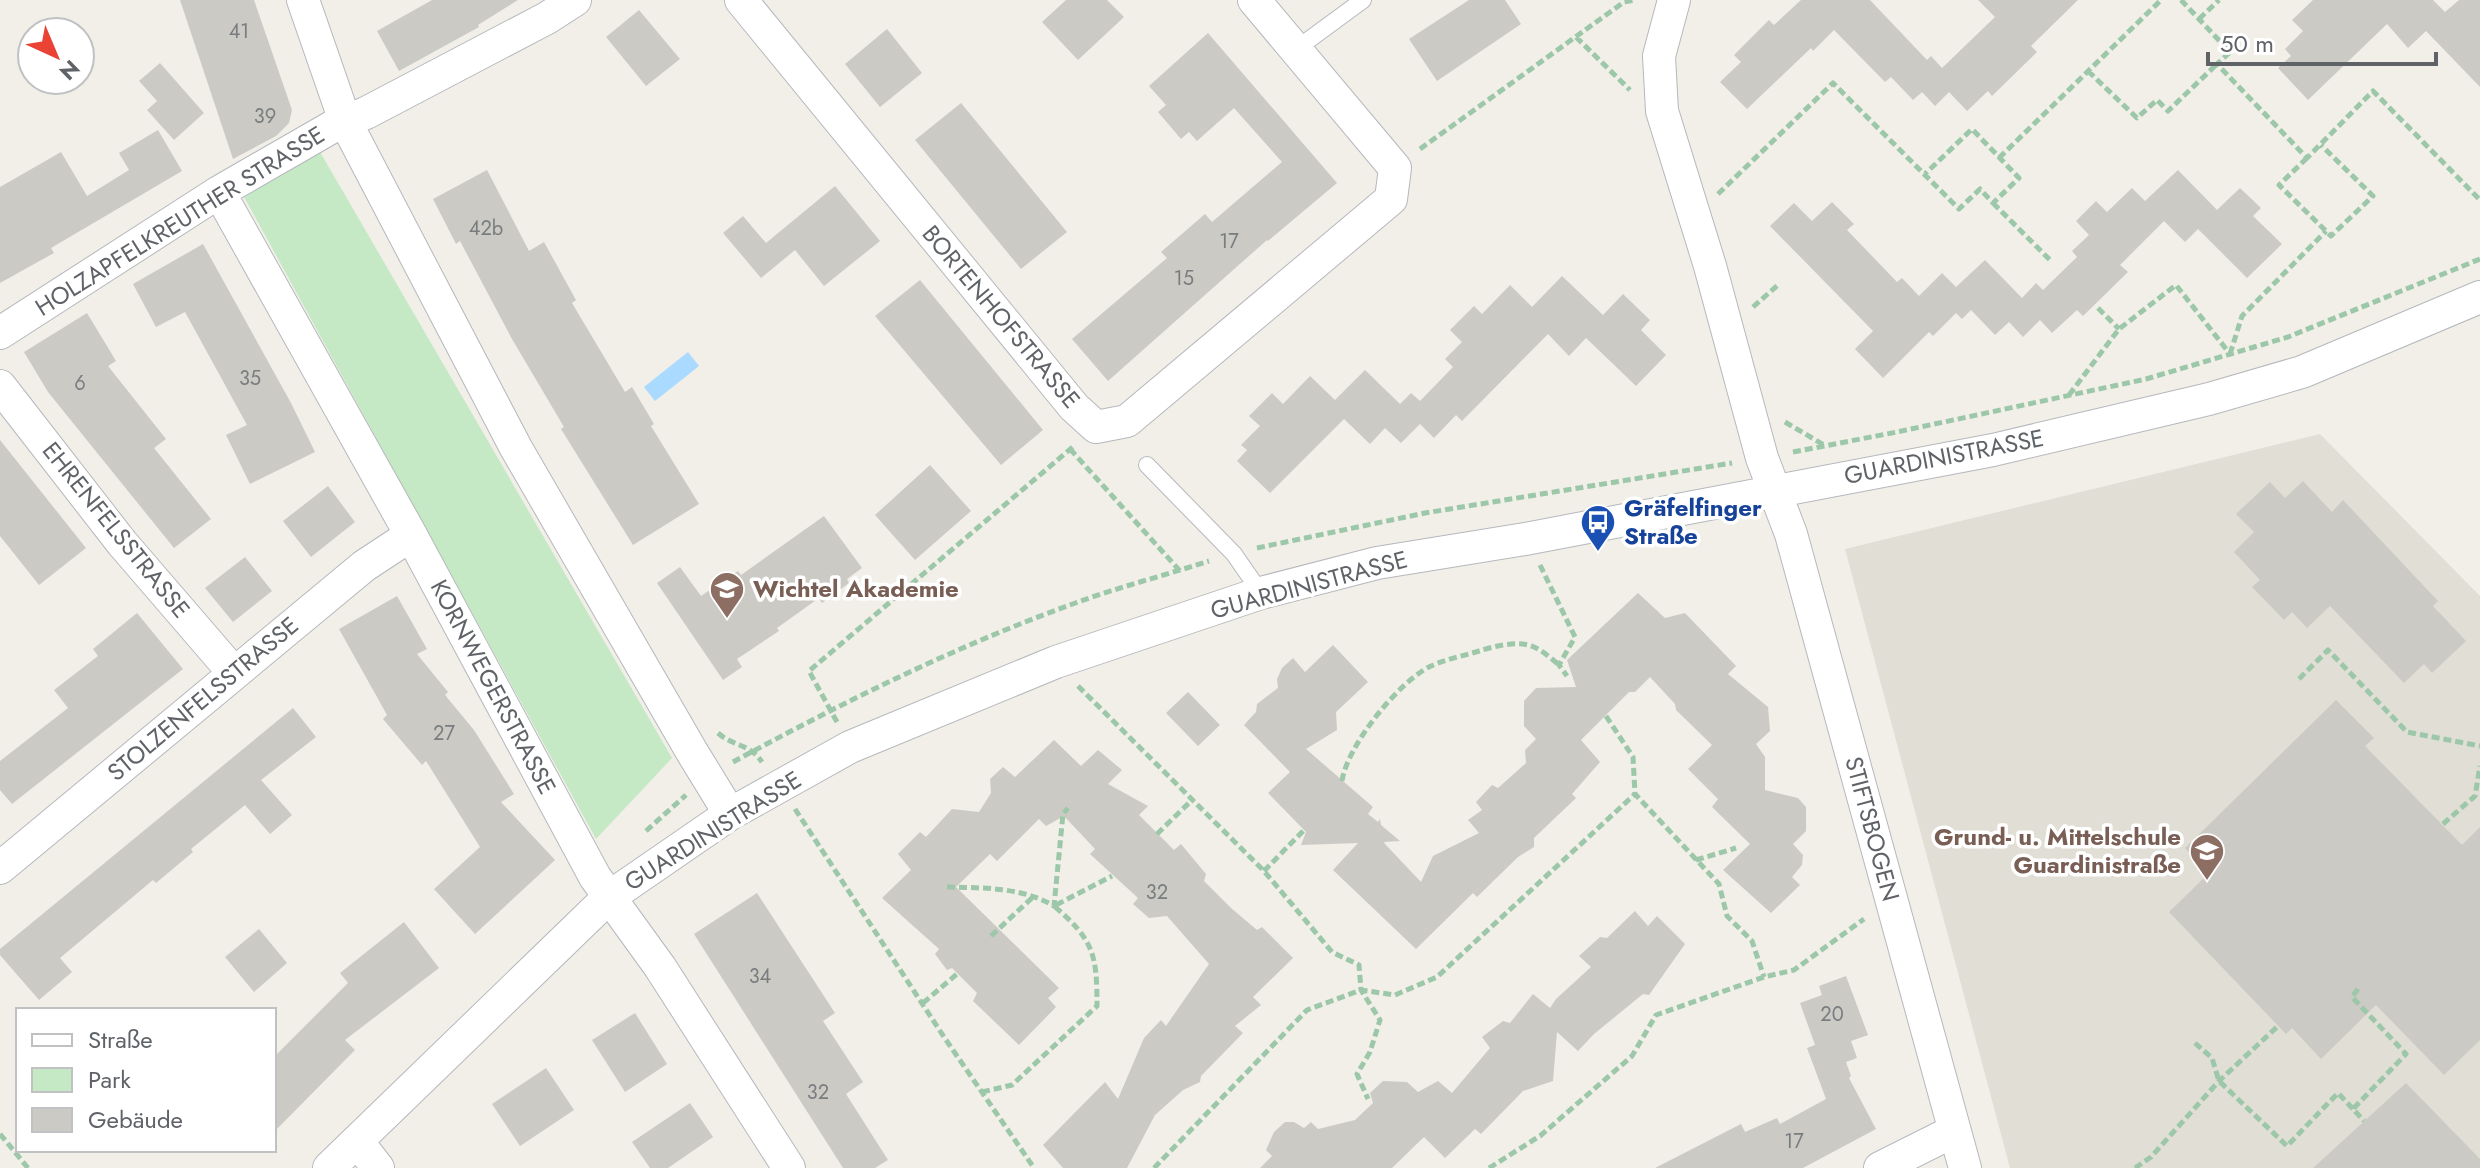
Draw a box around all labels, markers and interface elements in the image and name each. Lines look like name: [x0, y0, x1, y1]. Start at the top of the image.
north arrow: [16, 16, 96, 96]
scale bar: [2208, 16, 2436, 66]
house number: 41: [229, 17, 249, 46]
text: 50 m: [2220, 26, 2274, 61]
text: N: [52, 53, 87, 88]
house number: 39: [254, 102, 276, 131]
street label: HOLZAPFELKREUTHER STRASSE: [28, 117, 331, 324]
house number: 42b: [469, 214, 503, 243]
street label: BORTENHOFSTRASSE: [914, 217, 1089, 416]
house number: 17: [1219, 227, 1239, 256]
house number: 15: [1174, 264, 1194, 293]
house number: 35: [239, 364, 261, 393]
house number: 6: [74, 369, 86, 398]
street label: GUARDINISTRASSE: [1841, 420, 2047, 493]
street label: EHRENFELSSTRASSE: [34, 434, 199, 625]
place label: Gräfelfinger Straße: [1624, 490, 1762, 553]
bus stop icon: Gräfelfinger Straße: [1579, 503, 1617, 553]
street label: GUARDINISTRASSE: [1206, 541, 1411, 628]
school or university icon: Wichtel Akademie: [708, 570, 746, 620]
place label: Wichtel Akademie: [753, 571, 959, 606]
street label: KORNWEGERSTRASSE: [422, 573, 565, 800]
street label: STOLZENFELSSTRASSE: [100, 608, 306, 789]
house number: 27: [433, 719, 455, 748]
street label: STIFTSBOGEN: [1836, 753, 1909, 905]
street label: GUARDINISTRASSE: [618, 762, 808, 899]
place label: Grund- u. Mittelschule Guardinistraße: [1934, 819, 2181, 882]
school or university icon: Grund- u. Mittelschule Guardinistraße: [2188, 832, 2226, 882]
house number: 32: [1146, 878, 1168, 907]
house number: 34: [749, 962, 772, 991]
house number: 20: [1820, 1000, 1844, 1029]
legend: [16, 1008, 276, 1152]
text: Straße: [88, 1022, 153, 1057]
text: Park: [88, 1062, 131, 1097]
house number: 32: [807, 1078, 829, 1107]
text: Gebäude: [88, 1102, 183, 1137]
house number: 17: [1784, 1127, 1804, 1156]

